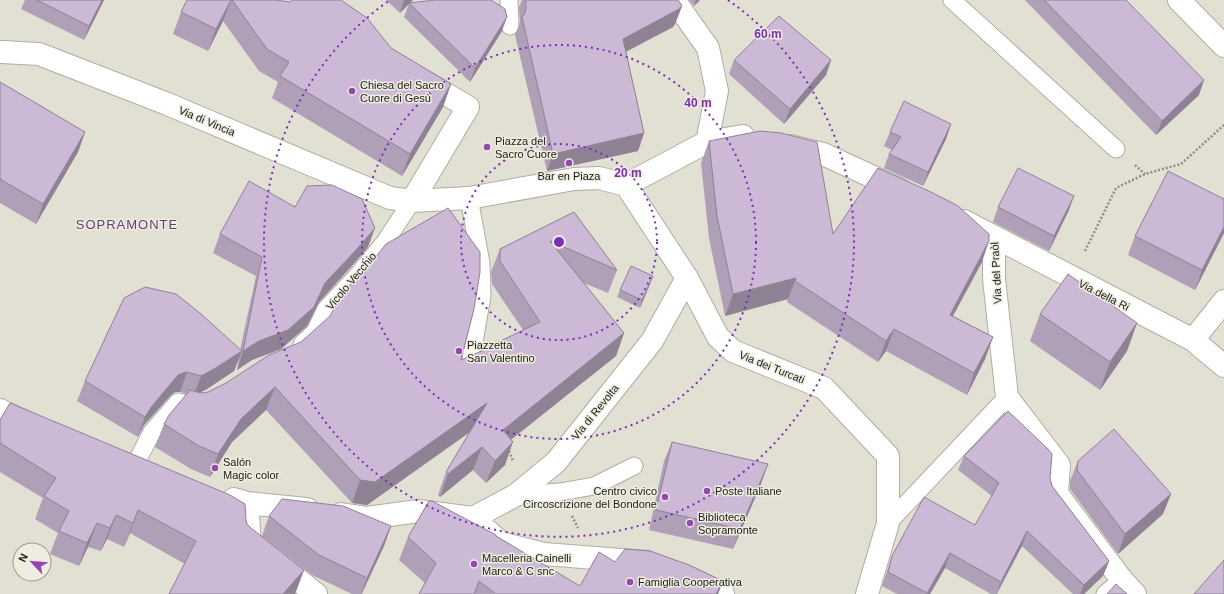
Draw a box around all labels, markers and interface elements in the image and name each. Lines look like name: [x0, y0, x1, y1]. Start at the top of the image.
text: 60 m: [754, 27, 782, 41]
place label: Chiesa del Sacro Cuore di Gesù: [360, 79, 444, 104]
marker: Chiesa del Sacro Cuore di Gesù: [347, 86, 357, 96]
text: 40 m: [684, 96, 712, 110]
street label: Via di Vincia: [177, 104, 238, 139]
place label: Piazza del Sacro Cuore: [495, 135, 557, 160]
marker: Piazza del Sacro Cuore: [482, 142, 492, 152]
marker: Bar en Piaza: [564, 158, 574, 168]
text: 20 m: [614, 166, 642, 180]
place label: Bar en Piaza: [538, 170, 601, 182]
district label: SOPRAMONTE: [76, 217, 178, 232]
centre of rings: [552, 235, 566, 249]
street label: Via del Praòl: [988, 242, 1004, 304]
street label: Vicolo Vecchio: [323, 250, 379, 312]
street label: Via della Ri: [1077, 277, 1131, 313]
place label: Piazzetta San Valentino: [467, 339, 535, 364]
marker: Piazzetta San Valentino: [454, 346, 464, 356]
street label: Via dei Turcati: [738, 348, 806, 386]
street label: Via di Revolta: [569, 381, 622, 442]
place label: Salón Magic color: [223, 456, 280, 481]
marker: Salón Magic color: [210, 463, 220, 473]
place label: Centro civico Circoscrizione del Bondone: [523, 485, 657, 510]
place label: Poste Italiane: [715, 485, 782, 497]
marker: Poste Italiane: [702, 486, 712, 496]
marker: Centro civico Circoscrizione del Bondone: [660, 492, 670, 502]
place label: Biblioteca Sopramonte: [698, 511, 758, 536]
marker: Biblioteca Sopramonte: [685, 518, 695, 528]
north arrow: [12, 542, 52, 582]
text: N: [16, 551, 30, 564]
place label: Macelleria Cainelli Marco & C snc: [482, 552, 571, 577]
marker: Macelleria Cainelli Marco & C snc: [469, 559, 479, 569]
place label: Famiglia Cooperativa: [638, 576, 743, 588]
marker: Famiglia Cooperativa: [625, 577, 635, 587]

